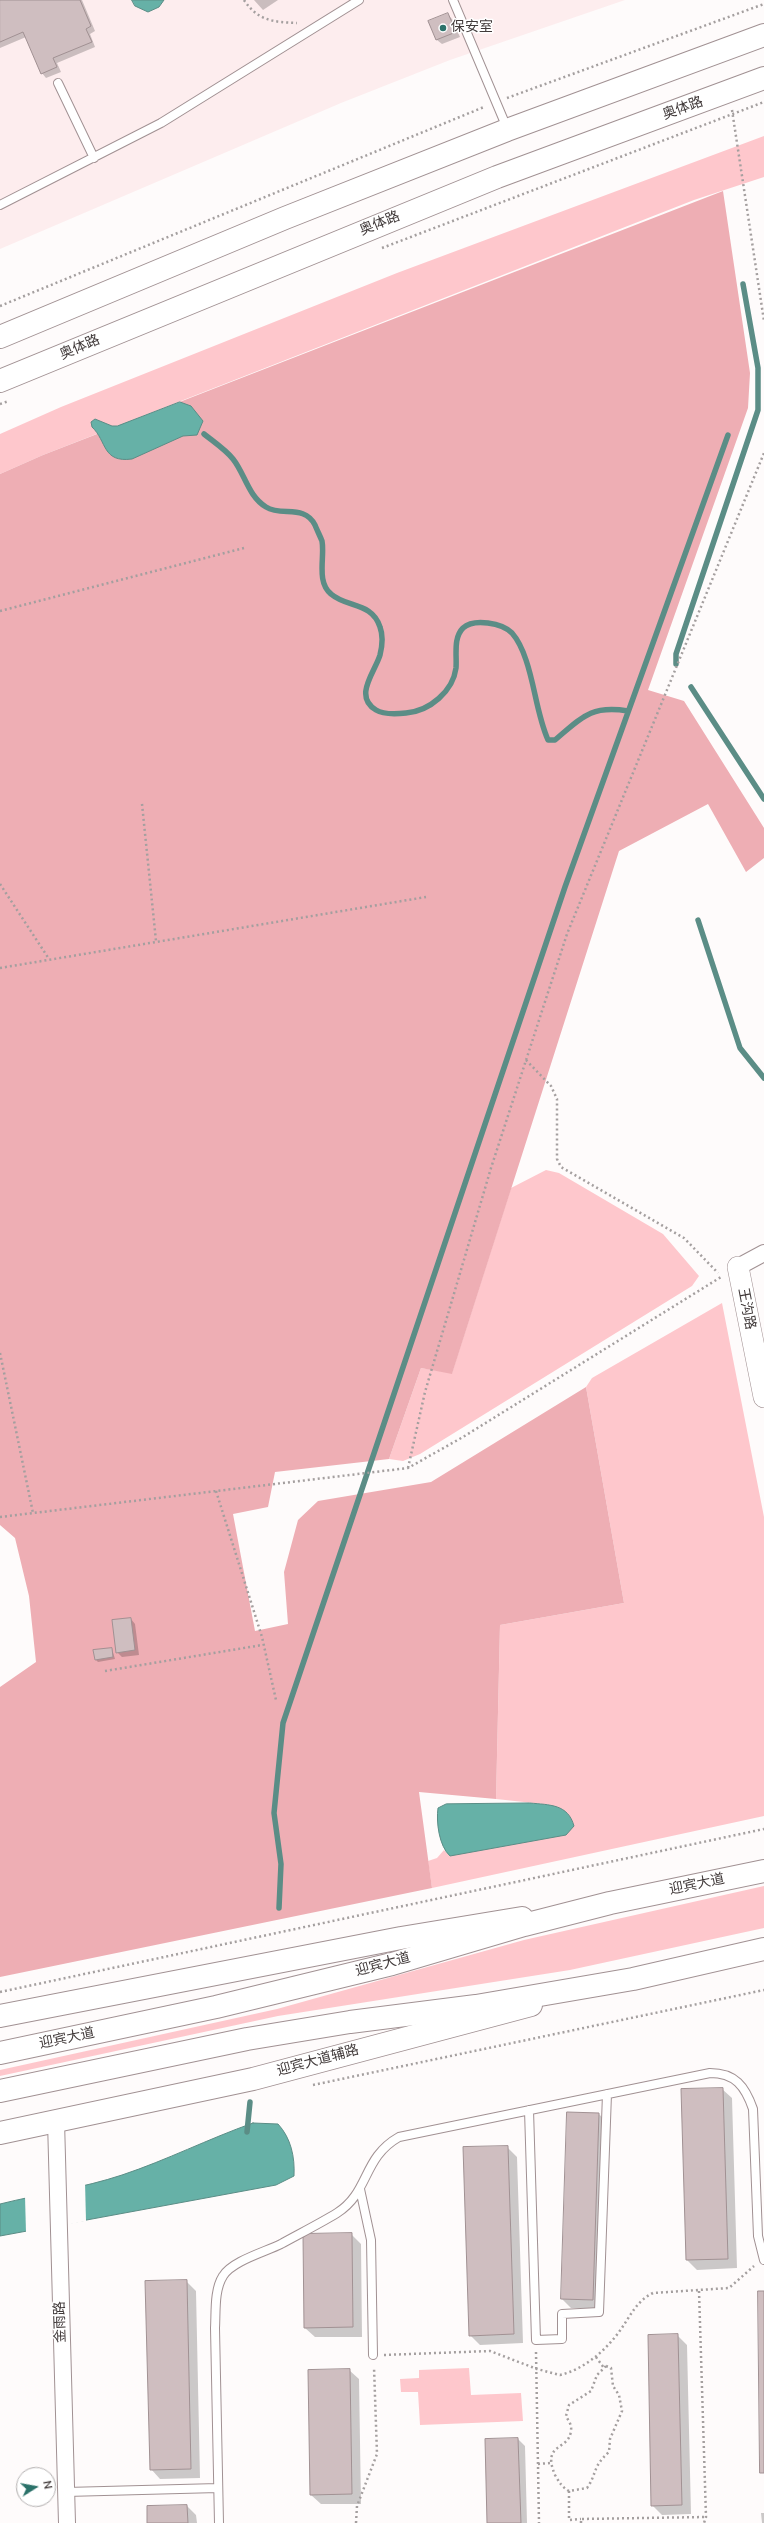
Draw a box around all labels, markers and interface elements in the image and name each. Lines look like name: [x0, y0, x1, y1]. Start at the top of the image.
place label: 保安室: [451, 20, 493, 36]
marker: 保安室: [438, 23, 448, 33]
street label: 奥体路: [660, 94, 706, 124]
street label: 奥体路: [357, 208, 403, 240]
street label: 奥体路: [57, 332, 103, 364]
street label: 王沟路: [734, 1287, 758, 1331]
street label: 迎宾大道: [668, 1871, 726, 1899]
street label: 迎宾大道: [354, 1950, 412, 1980]
street label: 迎宾大道: [38, 2025, 96, 2053]
street label: 迎宾大道辅路: [275, 2042, 361, 2080]
street label: 金雨路: [52, 2301, 70, 2343]
north arrow: [16, 2467, 56, 2507]
text: N: [39, 2479, 55, 2490]

